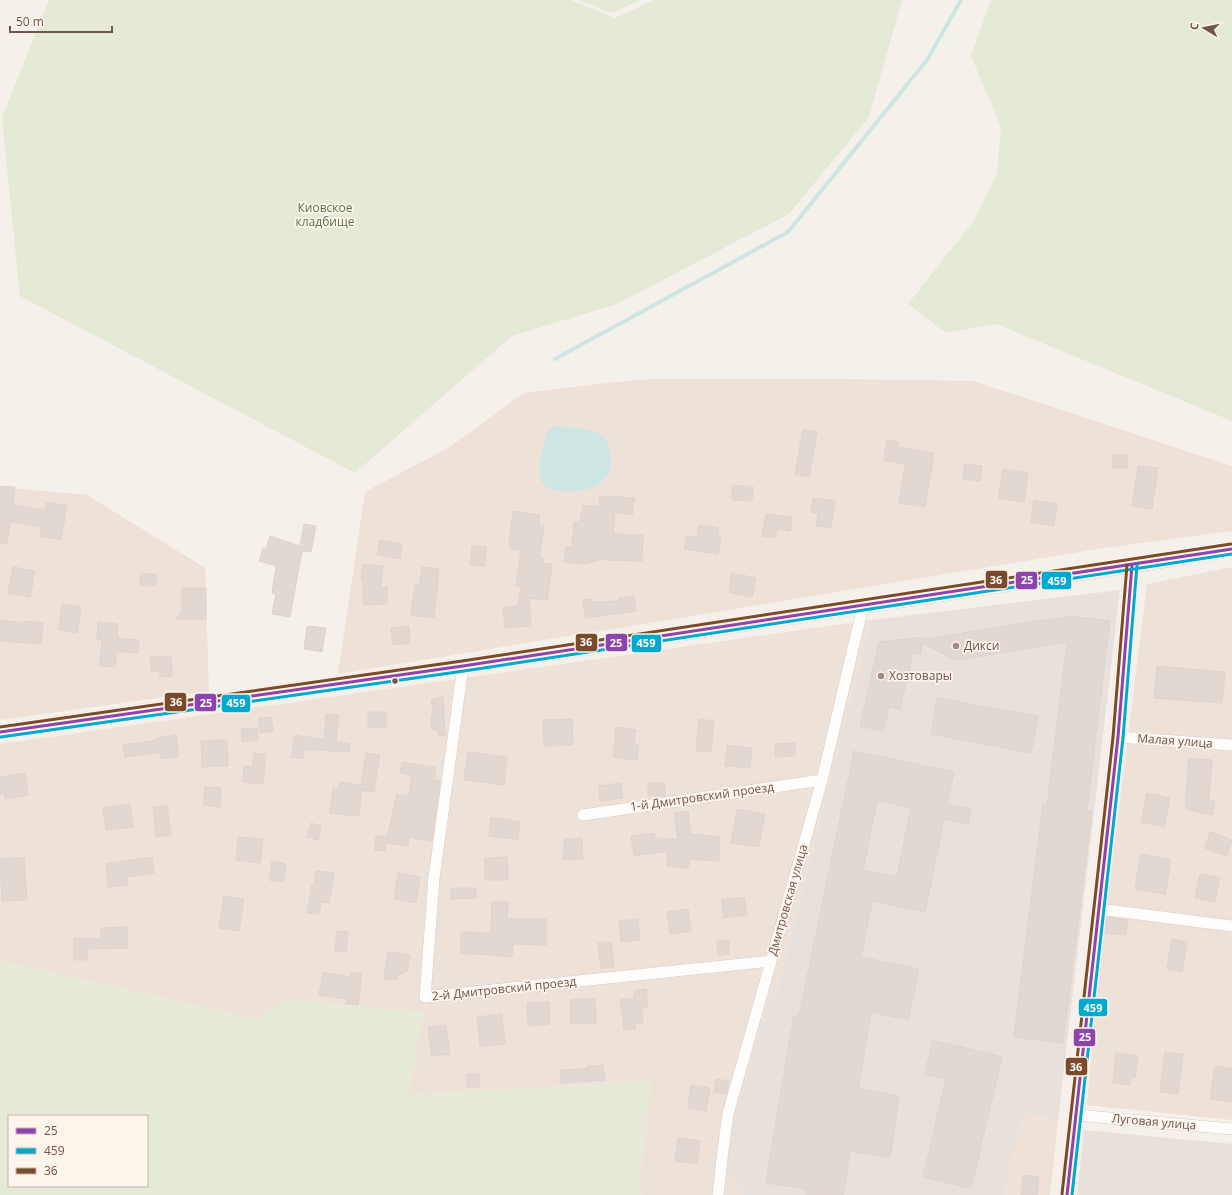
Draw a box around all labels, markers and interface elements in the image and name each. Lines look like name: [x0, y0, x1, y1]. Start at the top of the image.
scale bar: [10, 8, 112, 34]
north arrow: [1184, 8, 1224, 48]
text: 50 m: [16, 13, 44, 30]
text: С: [1186, 21, 1202, 31]
park label: Киовское кладбище: [296, 199, 355, 230]
line badge: 36: [985, 570, 1008, 589]
line badge: 25: [1015, 571, 1038, 590]
line badge: 459: [1041, 571, 1072, 590]
text: 36: [990, 572, 1002, 587]
text: 25: [1021, 572, 1033, 587]
text: 459: [1048, 573, 1066, 588]
line badge: 36: [575, 633, 598, 652]
line badge: 25: [605, 633, 628, 652]
text: 36: [580, 634, 592, 649]
line badge: 459: [631, 634, 662, 653]
text: 25: [610, 635, 622, 650]
text: 459: [637, 635, 655, 650]
place label: Дикси: [964, 637, 999, 654]
marker: Дикси: [951, 641, 961, 651]
place label: Хозтовары: [889, 667, 952, 684]
marker: Хозтовары: [876, 671, 886, 681]
unlabelled marker: [390, 676, 400, 686]
line badge: 36: [164, 692, 187, 712]
line badge: 25: [194, 693, 217, 712]
text: 36: [170, 694, 182, 709]
line badge: 459: [221, 694, 251, 713]
text: 25: [200, 695, 212, 710]
text: 459: [227, 695, 245, 710]
street label: Малая улица: [1137, 729, 1213, 752]
street label: 1-й Дмитровский проезд: [629, 778, 775, 815]
street label: Дмитровская улица: [764, 842, 812, 957]
street label: 2-й Дмитровский проезд: [431, 972, 577, 1005]
line badge: 459: [1078, 998, 1108, 1017]
text: 459: [1084, 1000, 1102, 1015]
line badge: 25: [1073, 1028, 1096, 1047]
text: 25: [1079, 1029, 1091, 1044]
line badge: 36: [1065, 1057, 1088, 1076]
text: 36: [1070, 1059, 1082, 1074]
street label: Луговая улица: [1111, 1109, 1197, 1134]
legend: [8, 1115, 148, 1187]
text: 25: [44, 1122, 58, 1139]
text: 459: [44, 1142, 65, 1159]
text: 36: [44, 1162, 58, 1179]

